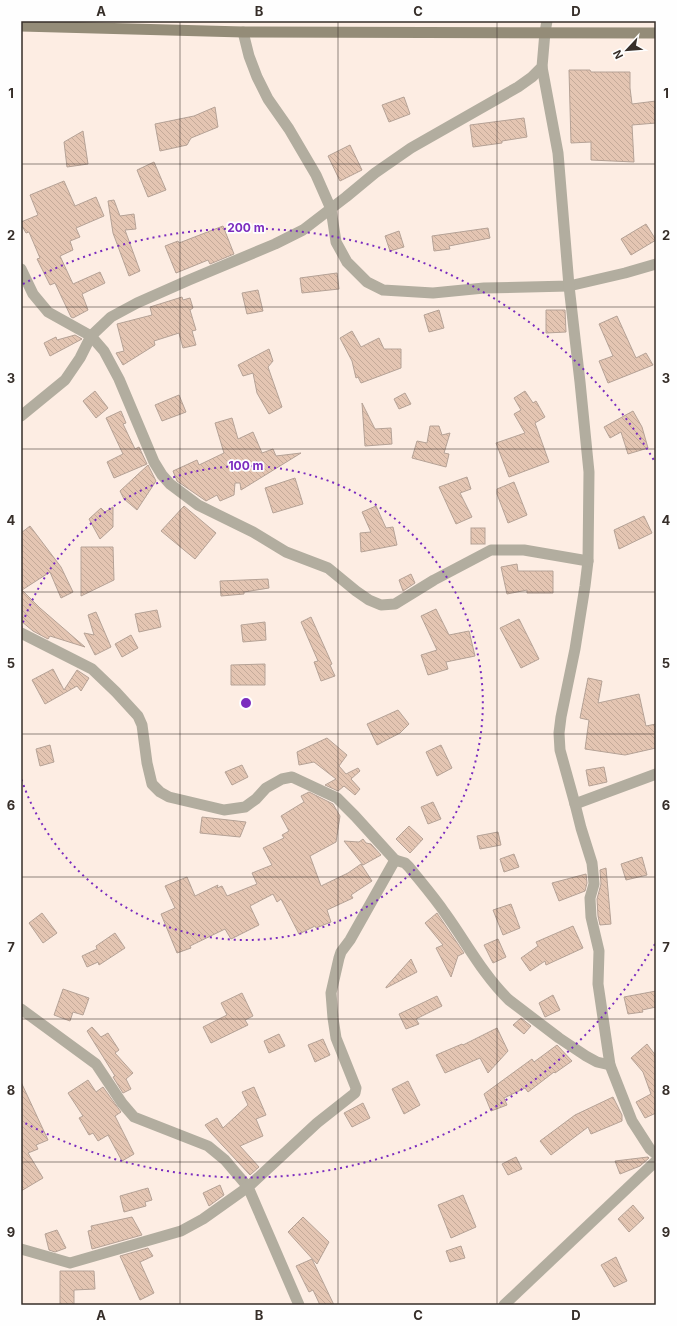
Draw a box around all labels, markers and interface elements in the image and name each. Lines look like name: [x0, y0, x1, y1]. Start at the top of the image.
text: A: [96, 3, 106, 19]
text: B: [255, 3, 264, 19]
text: C: [413, 3, 423, 19]
text: D: [571, 3, 581, 19]
north arrow: [607, 30, 647, 70]
text: N: [610, 48, 626, 61]
text: 1: [8, 85, 14, 101]
text: 1: [663, 85, 669, 101]
text: 200 m: [227, 220, 265, 235]
text: 2: [7, 227, 15, 243]
text: 2: [662, 227, 670, 243]
text: 3: [7, 370, 15, 386]
text: 3: [662, 370, 670, 386]
text: 100 m: [228, 458, 264, 473]
text: 4: [7, 512, 16, 528]
text: 4: [662, 512, 671, 528]
text: 5: [7, 655, 15, 671]
text: 5: [662, 655, 670, 671]
centre of rings: [239, 696, 253, 710]
text: 6: [7, 797, 15, 813]
text: 6: [662, 797, 670, 813]
text: 7: [7, 939, 15, 955]
text: 7: [662, 939, 670, 955]
text: 8: [7, 1082, 15, 1098]
text: 8: [662, 1082, 670, 1098]
text: 9: [7, 1224, 15, 1240]
text: 9: [662, 1224, 670, 1240]
text: A: [96, 1307, 106, 1323]
text: B: [255, 1307, 264, 1323]
text: C: [413, 1307, 423, 1323]
text: D: [571, 1307, 581, 1323]

